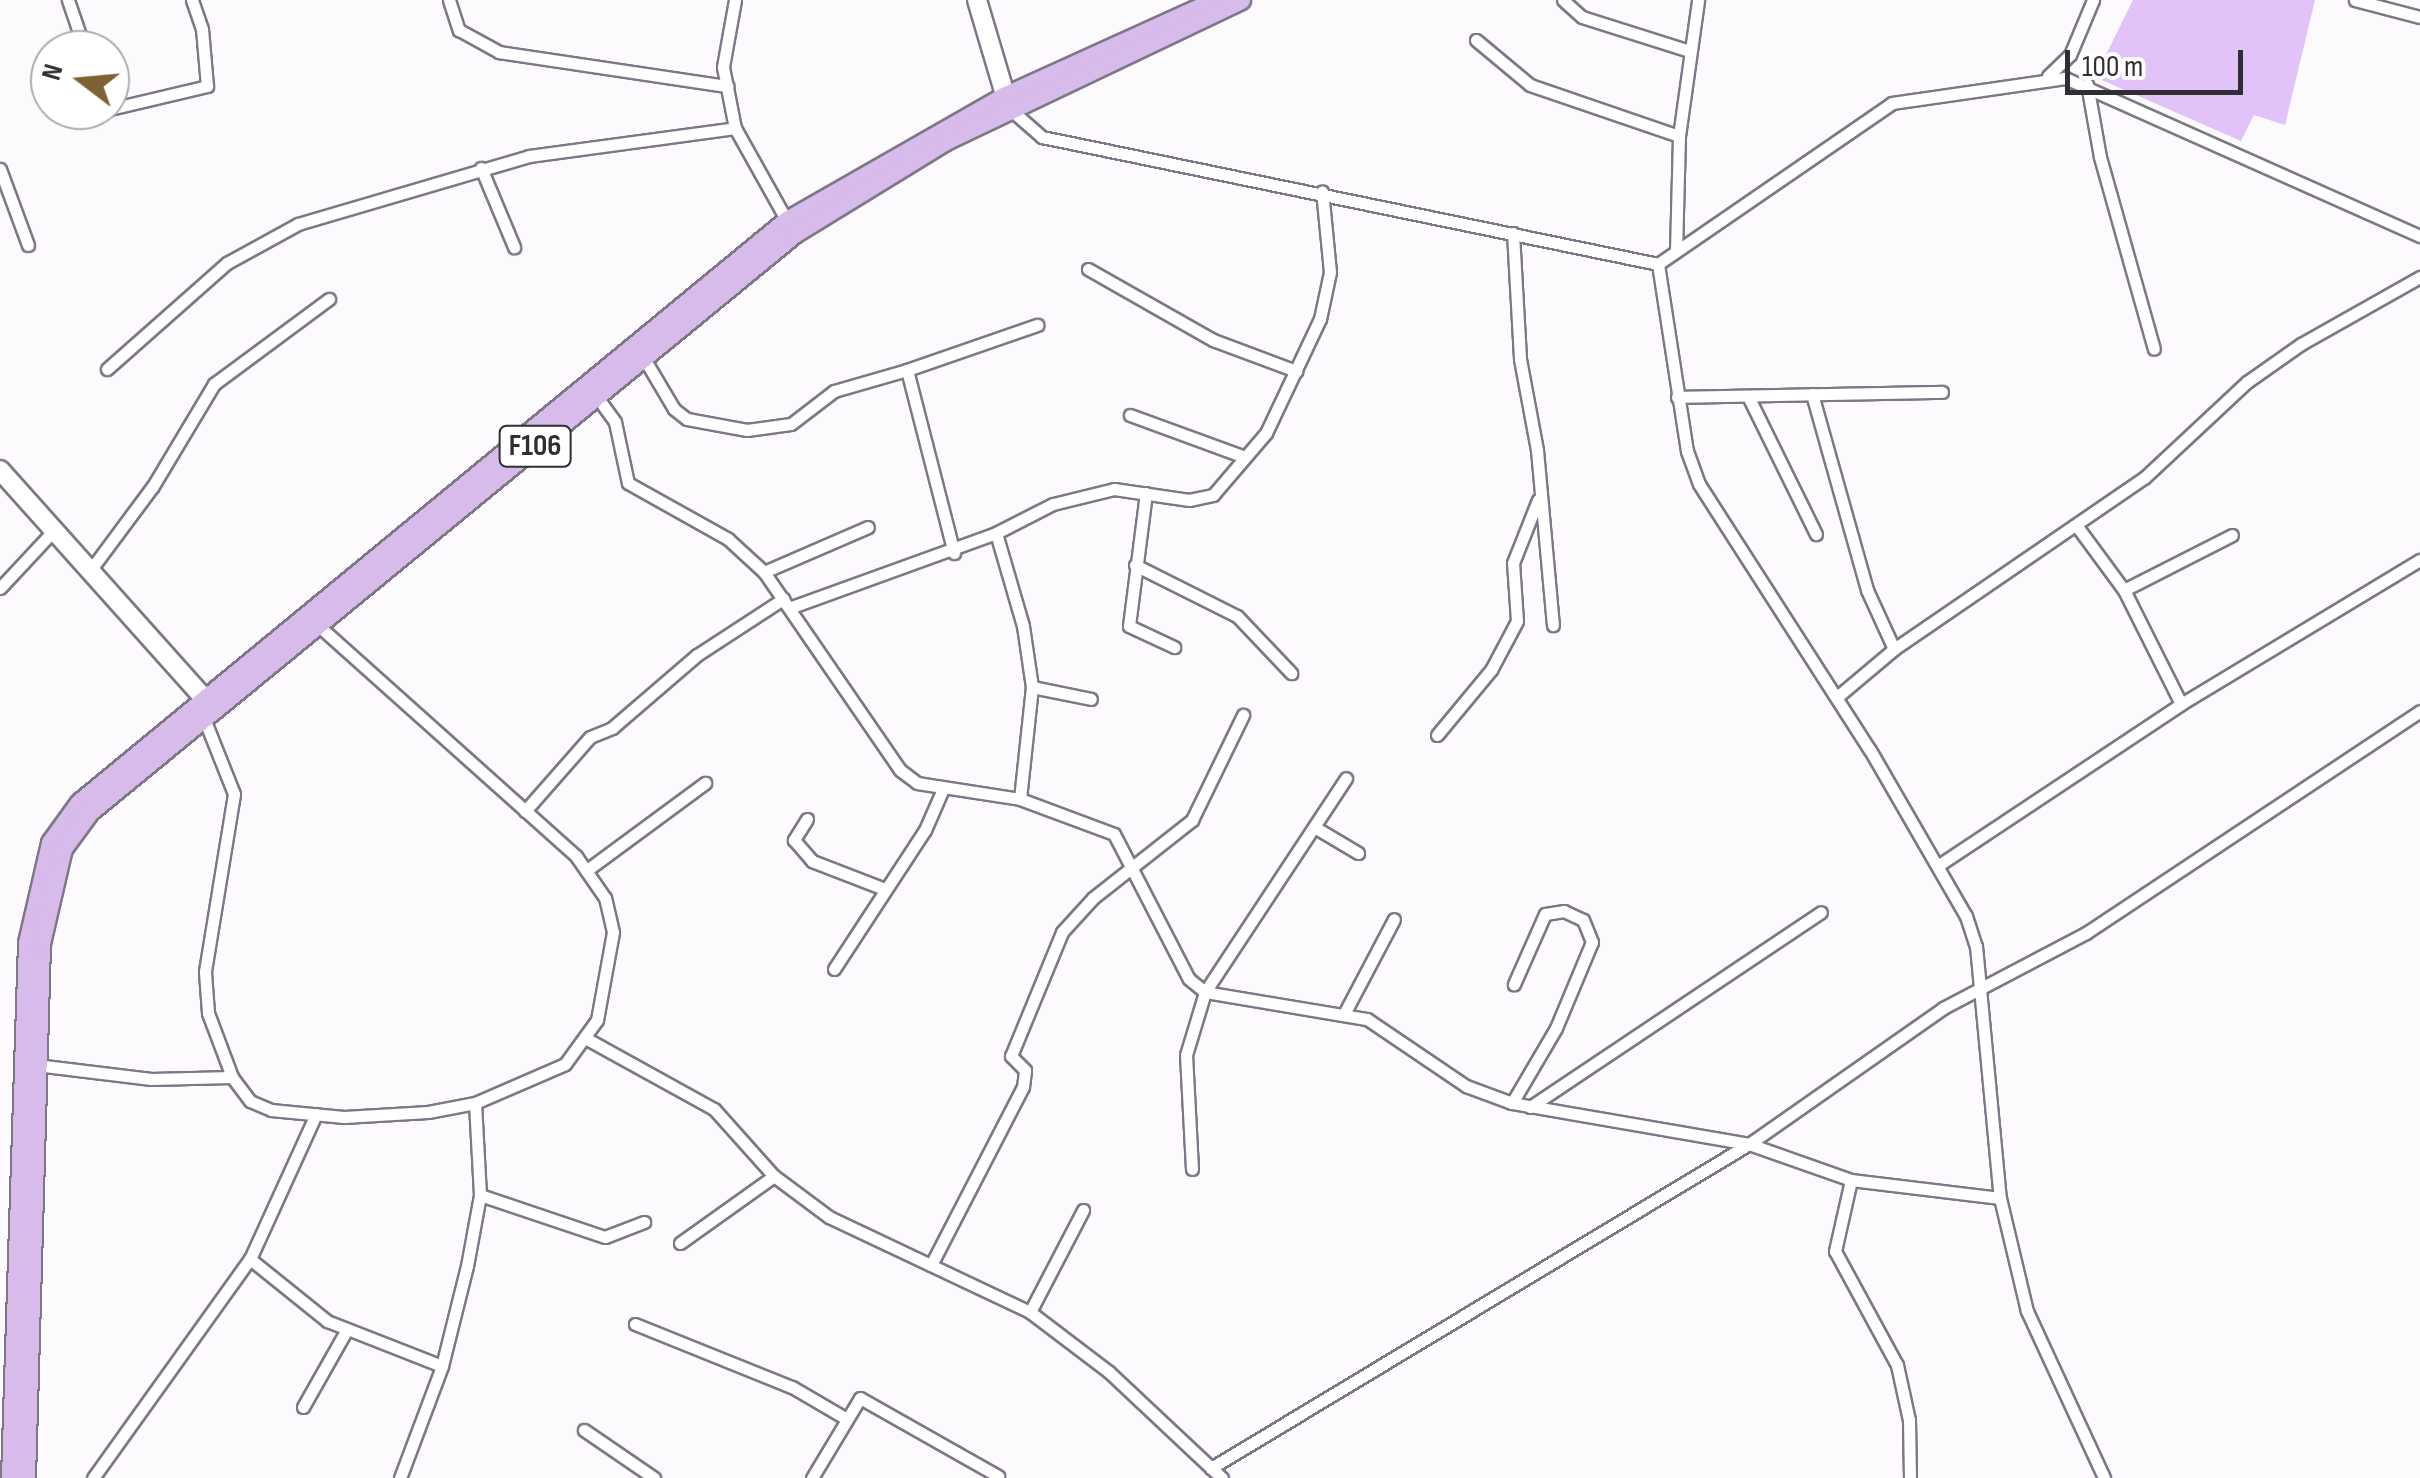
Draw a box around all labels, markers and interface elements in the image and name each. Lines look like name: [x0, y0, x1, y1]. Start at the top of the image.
north arrow: [30, 30, 130, 130]
scale bar: [2070, 30, 2248, 92]
text: 100 m: [2082, 49, 2143, 85]
text: N: [35, 60, 71, 84]
road number: F106: [498, 421, 572, 471]

